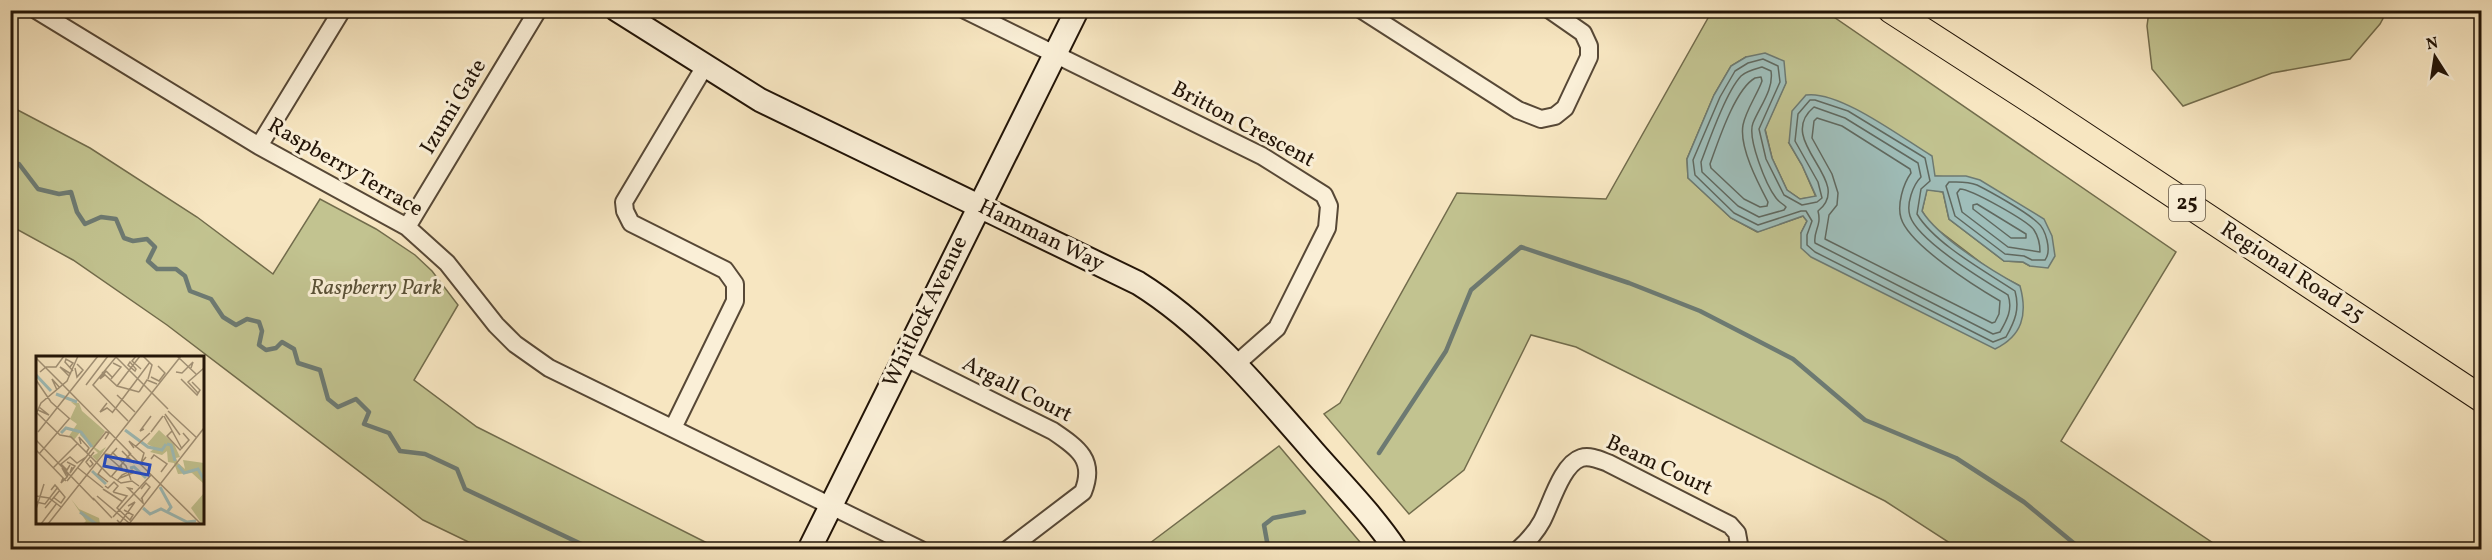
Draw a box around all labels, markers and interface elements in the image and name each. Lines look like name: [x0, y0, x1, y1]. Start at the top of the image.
north arrow: [2405, 27, 2465, 87]
text: N: [2424, 32, 2441, 56]
street label: Izumi Gate: [413, 53, 495, 161]
street label: Britton Crescent: [1166, 74, 1320, 176]
street label: Raspberry Terrace: [261, 111, 429, 225]
road number: 25: [2169, 185, 2205, 221]
street label: Hamman Way: [973, 192, 1109, 280]
street label: Regional Road 25: [2214, 215, 2370, 331]
street label: Whitlock Avenue: [876, 231, 976, 393]
park label: Raspberry Park: [310, 273, 442, 304]
street label: Argall Court: [957, 349, 1078, 431]
inset map: [36, 356, 204, 524]
street label: Beam Court: [1601, 428, 1718, 504]

